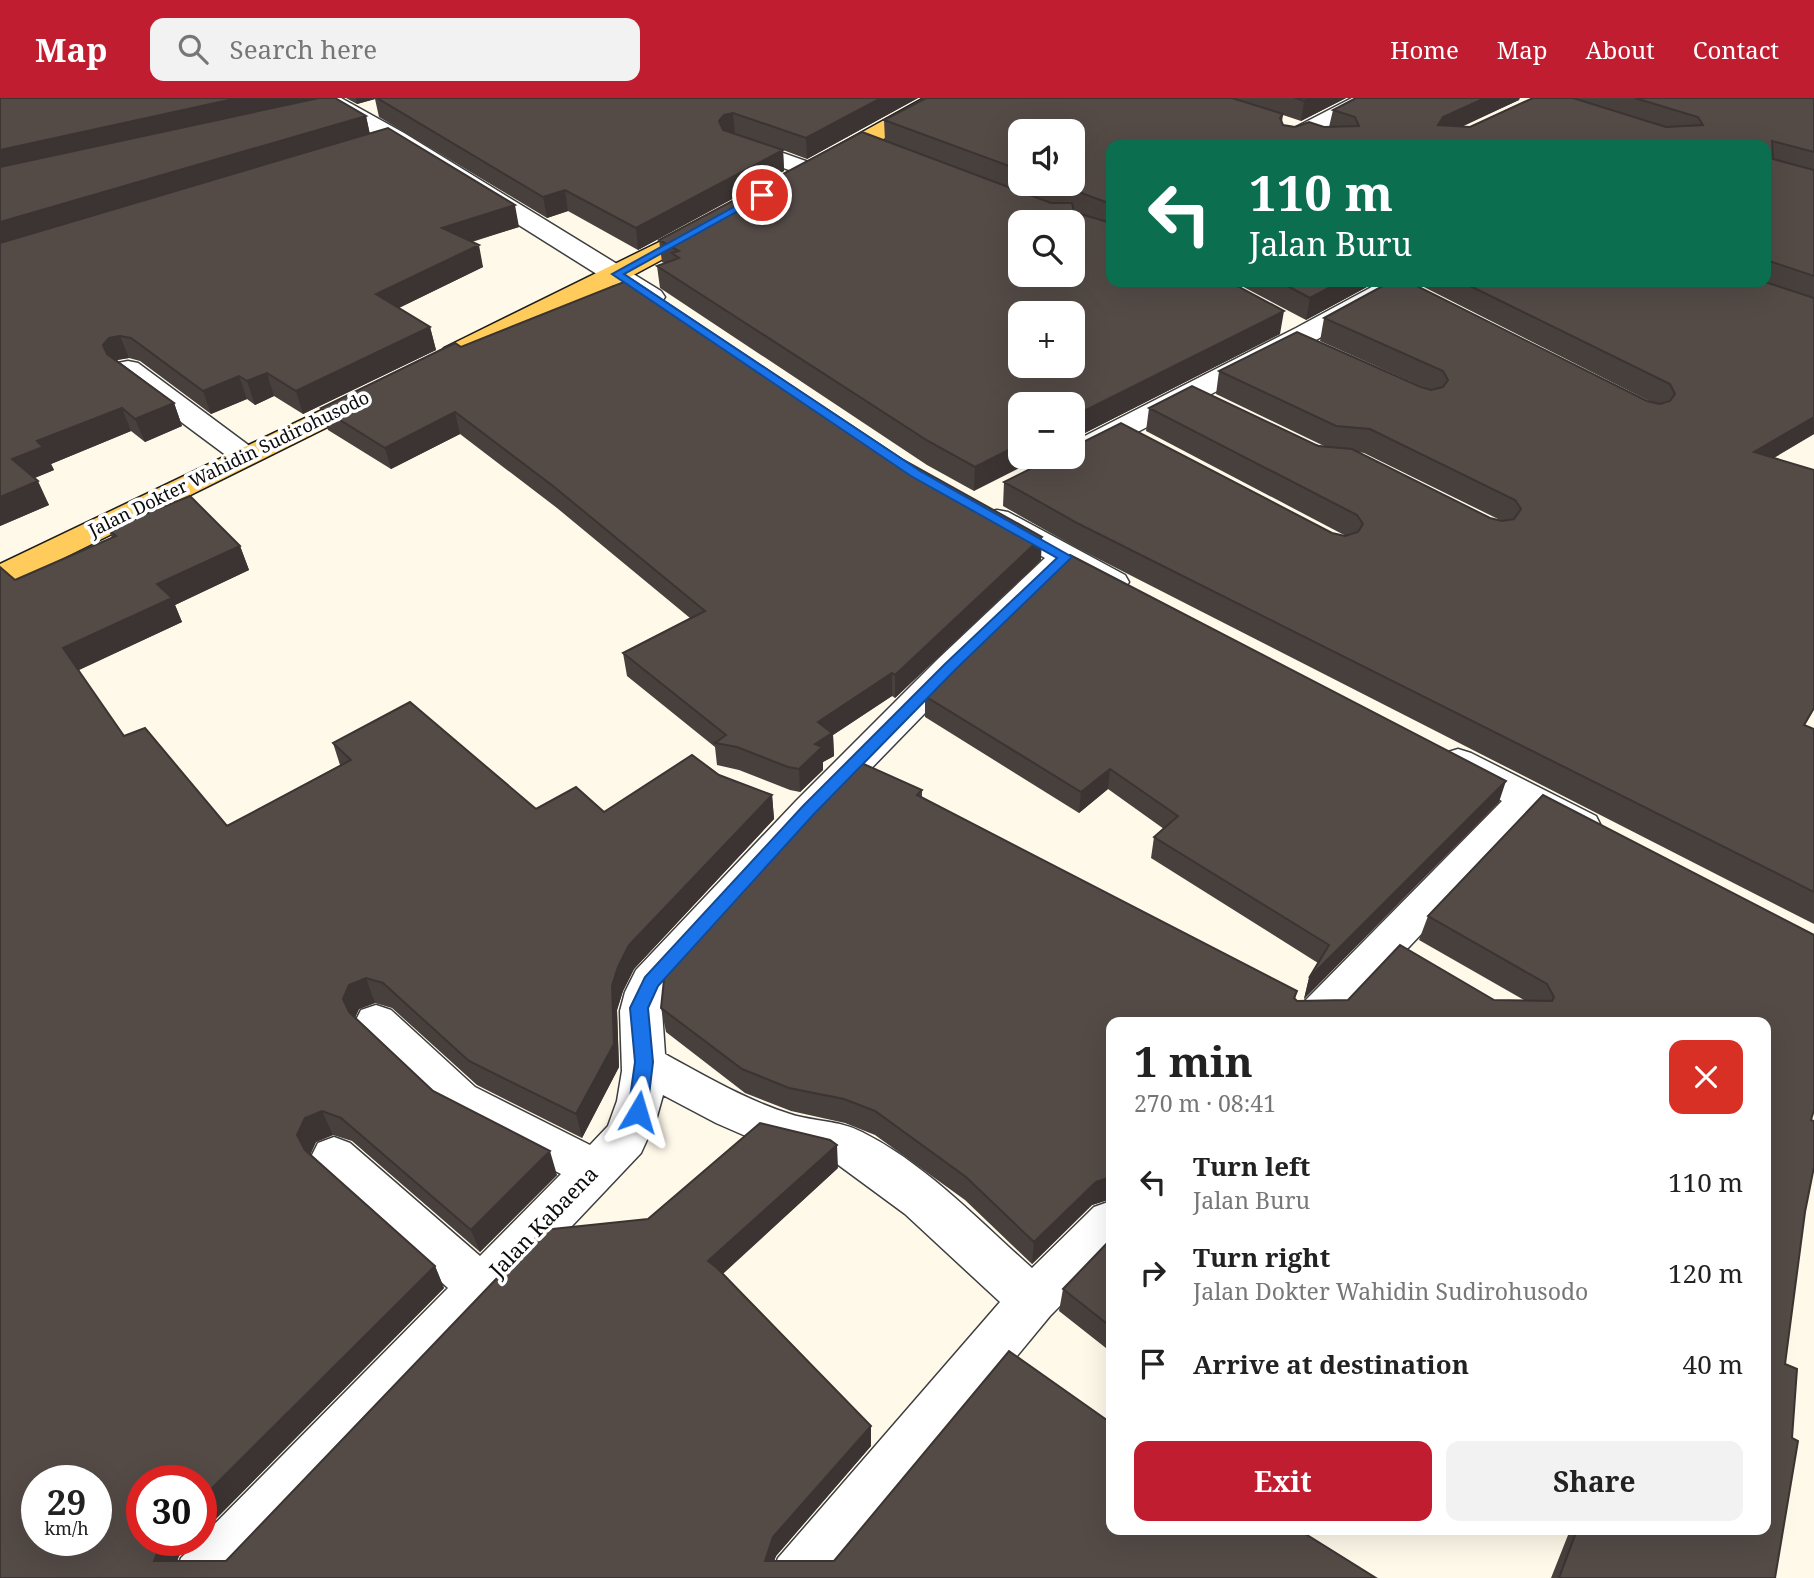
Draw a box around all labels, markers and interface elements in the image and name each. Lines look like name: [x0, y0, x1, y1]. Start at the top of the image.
search box: [150, 18, 640, 81]
text: Map: [35, 27, 108, 72]
icon: search: [174, 30, 212, 68]
text: Search here: [230, 31, 377, 67]
text: Home: [1390, 33, 1459, 66]
text: Map: [1497, 33, 1548, 66]
text: About: [1586, 33, 1655, 66]
text: Contact: [1693, 33, 1779, 66]
map controls: [1008, 119, 1085, 469]
button: sound: [1008, 119, 1085, 196]
text: 110 m: [1249, 159, 1393, 225]
pin: [732, 165, 792, 225]
icon: left: [1134, 168, 1225, 259]
icon: arrive: [743, 176, 781, 214]
button: search: [1008, 210, 1085, 287]
text: Jalan Buru: [1249, 222, 1412, 265]
button: +: [1008, 301, 1085, 378]
street label: Jalan Dokter Wahidin Sudirohusodo: [83, 384, 373, 542]
button: −: [1008, 392, 1085, 469]
text: 1 min: [1134, 1032, 1253, 1089]
button: close: [1669, 1040, 1743, 1114]
position arrow: [601, 1075, 675, 1149]
text: 270 m · 08:41: [1134, 1087, 1276, 1119]
text: Turn left: [1193, 1148, 1310, 1184]
street label: Jalan Kabaena: [482, 1160, 604, 1284]
icon: left: [1134, 1163, 1172, 1201]
text: 110 m: [1668, 1164, 1743, 1200]
text: Jalan Buru: [1193, 1184, 1310, 1216]
text: Turn right: [1193, 1239, 1330, 1275]
icon: right: [1134, 1254, 1172, 1292]
text: 120 m: [1668, 1255, 1743, 1291]
text: Jalan Dokter Wahidin Sudirohusodo: [1193, 1275, 1588, 1307]
icon: arrive: [1134, 1345, 1172, 1383]
text: Arrive at destination: [1193, 1346, 1469, 1382]
text: 40 m: [1683, 1346, 1743, 1382]
button: Exit: [1134, 1441, 1432, 1521]
button: Share: [1446, 1441, 1743, 1521]
speed limit sign: 30: [126, 1465, 217, 1556]
text: 29: [47, 1478, 86, 1525]
text: km/h: [44, 1516, 89, 1540]

